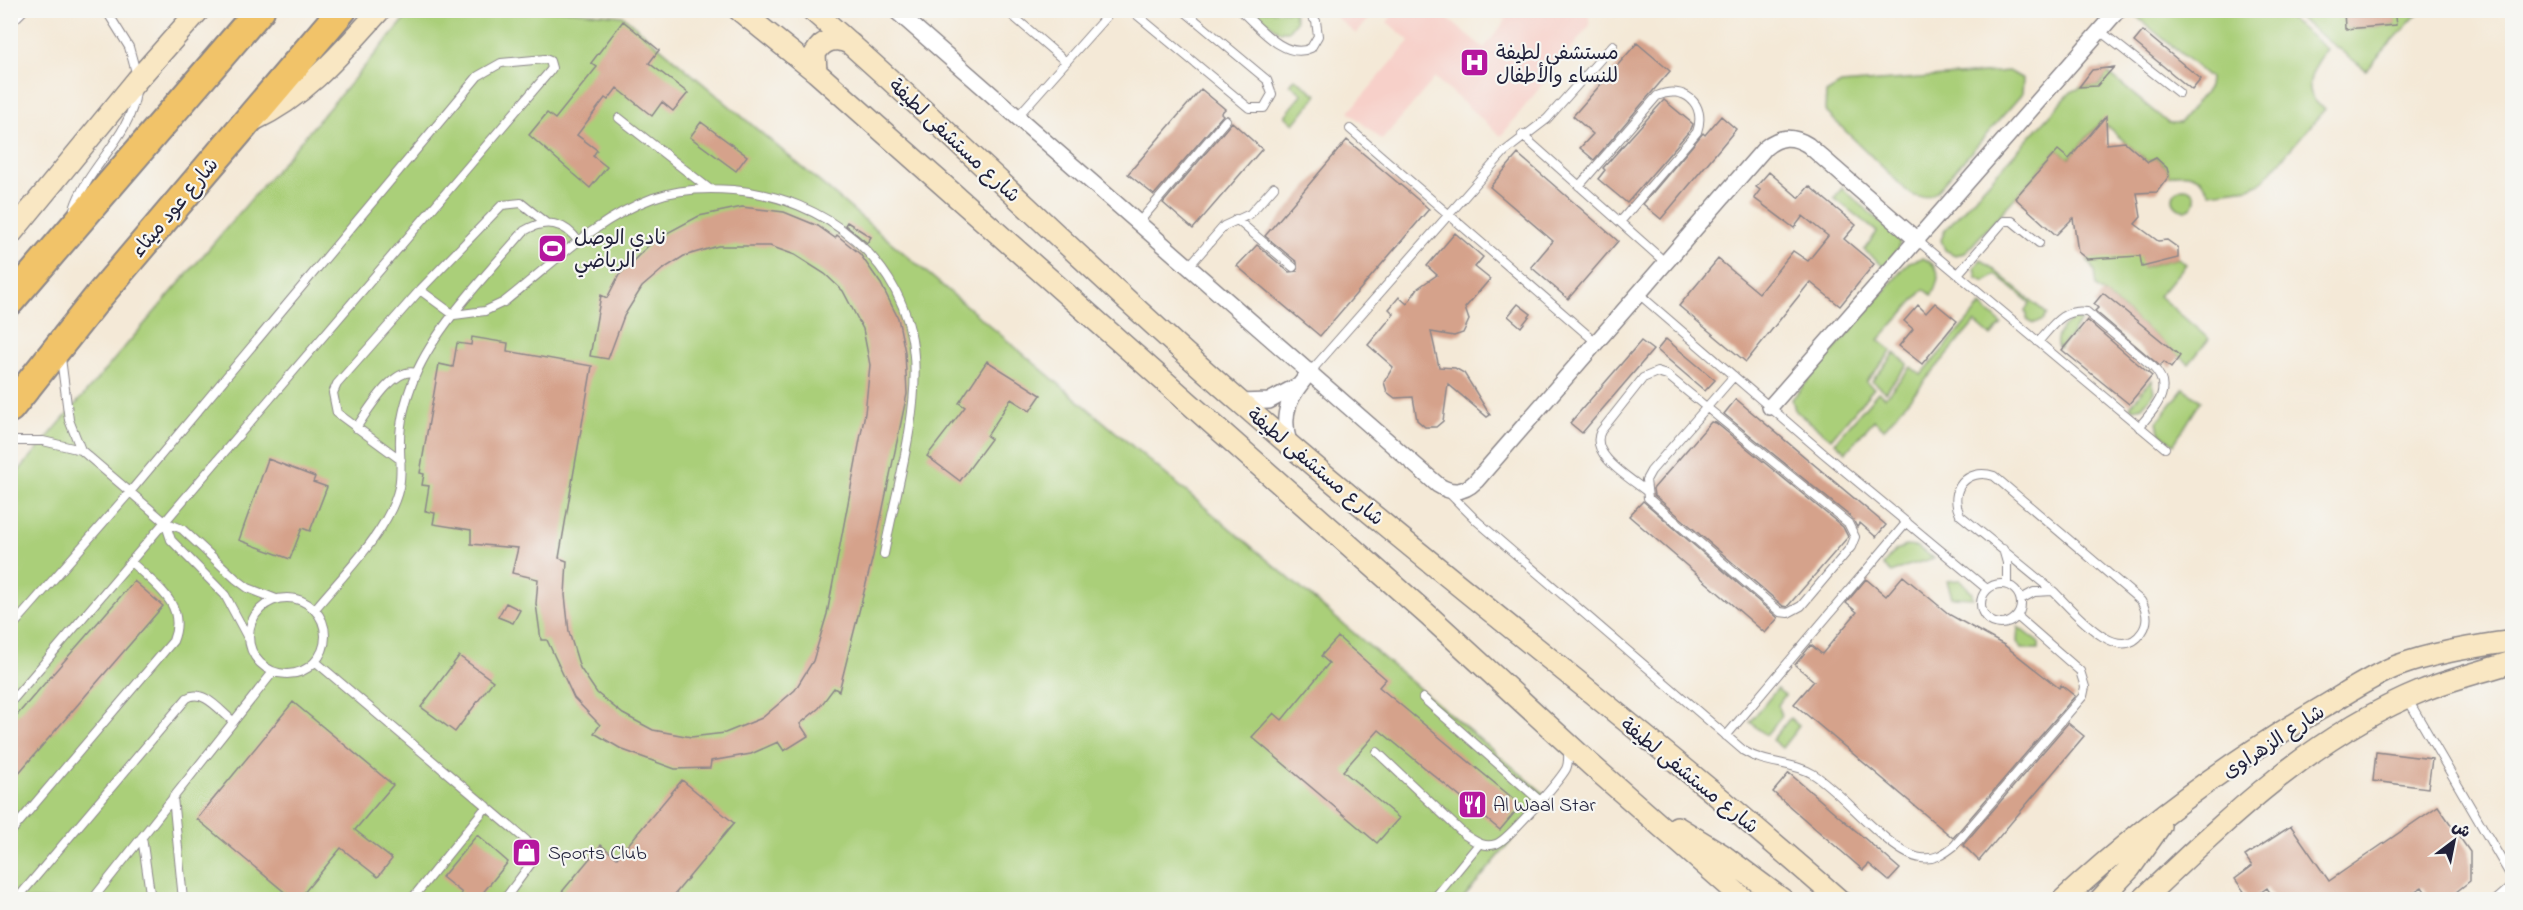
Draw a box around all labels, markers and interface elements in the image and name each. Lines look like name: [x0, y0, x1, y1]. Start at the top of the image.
place label: مستشفى لطيفة للنساء والأطفال: [1496, 40, 1619, 92]
hospital icon: مستشفى لطيفة للنساء والأطفال: [1459, 47, 1491, 79]
street label: شارع مستشفى لطيفة: [881, 73, 1026, 211]
street label: شارع عود ميثاء: [125, 152, 226, 265]
place label: نادي الوصل الرياضي: [574, 225, 666, 278]
sports icon: نادي الوصل الرياضي: [537, 232, 569, 264]
street label: شارع مستشفى لطيفة: [1240, 402, 1389, 534]
street label: شارع الزهراوى: [2217, 699, 2331, 787]
street label: شارع مستشفى لطيفة: [1613, 712, 1764, 842]
restaurant icon: Al Waal Star: [1456, 788, 1488, 820]
place label: Al Waal Star: [1493, 792, 1596, 821]
north arrow: [2424, 811, 2484, 871]
text: ش: [2447, 815, 2475, 845]
shop icon: Sports Club: [511, 836, 543, 868]
place label: Sports Club: [548, 840, 647, 869]

